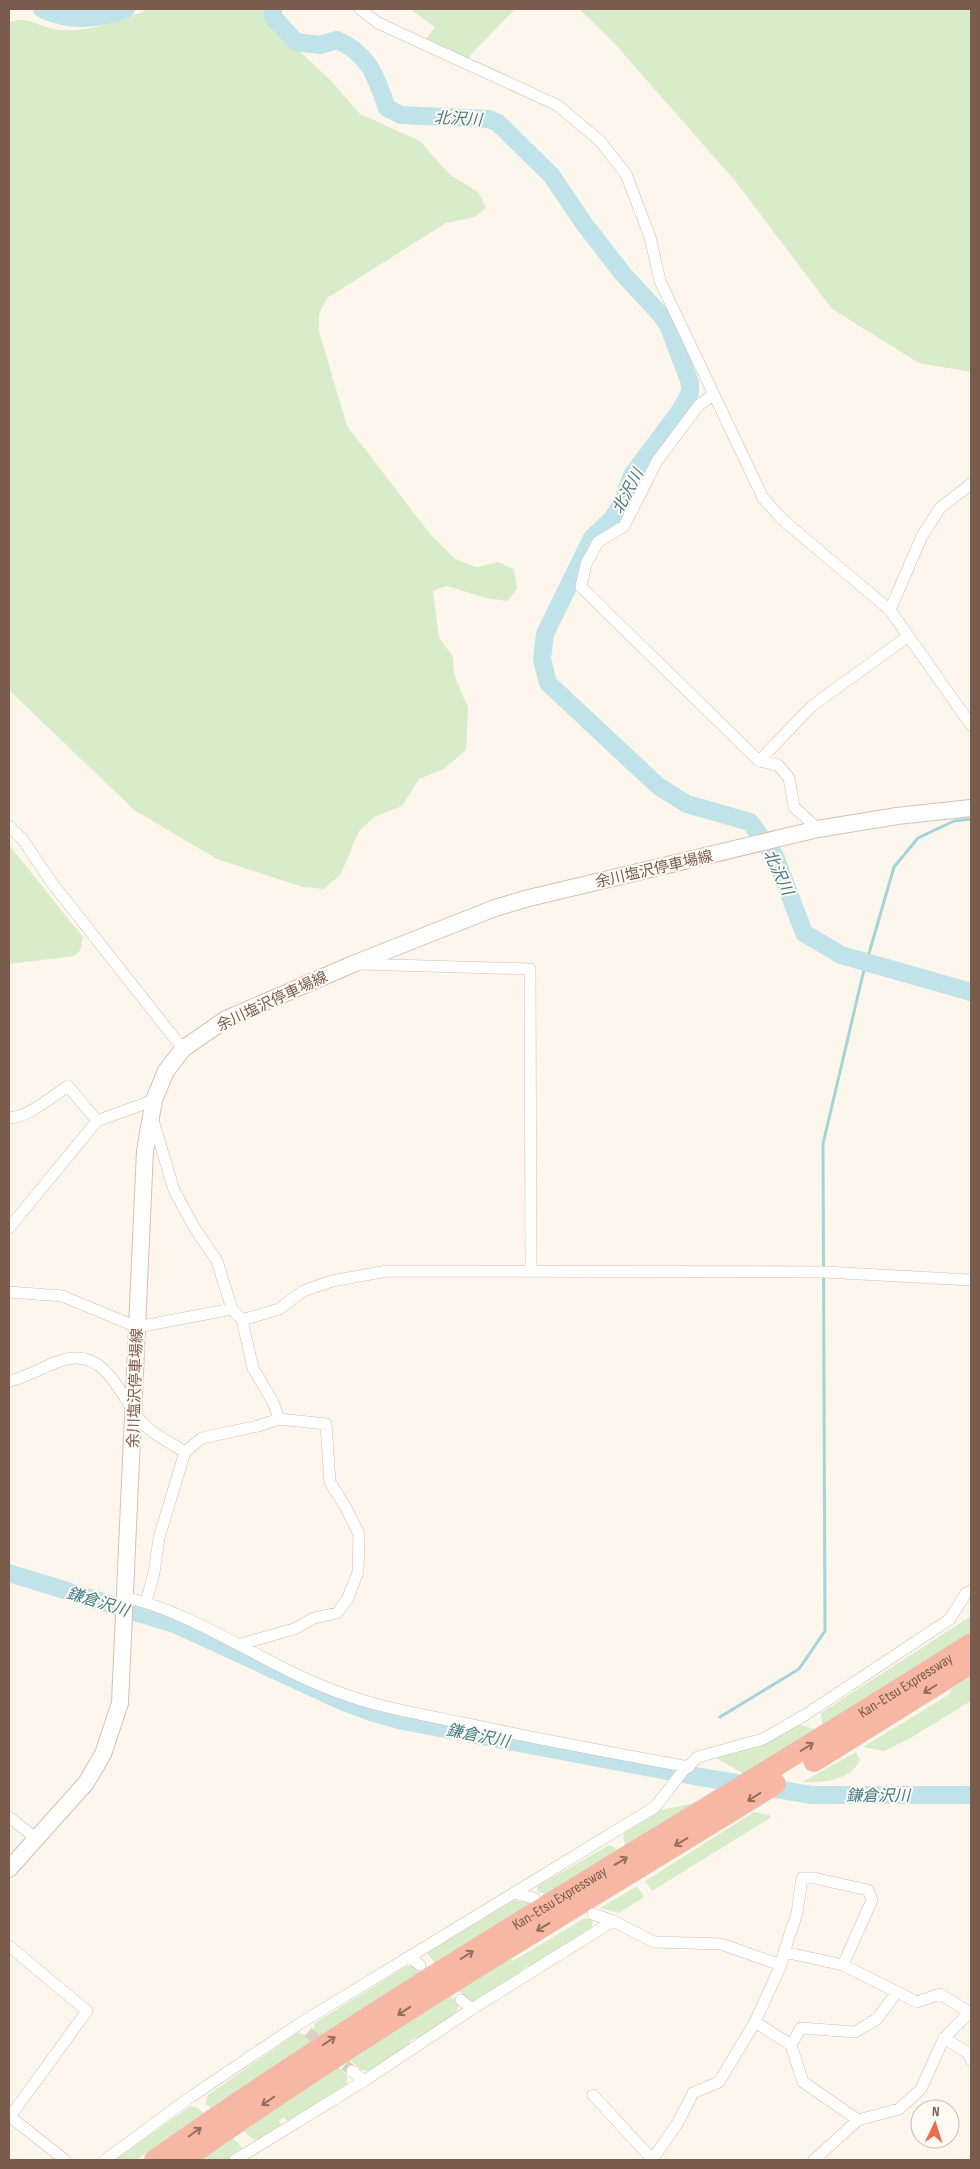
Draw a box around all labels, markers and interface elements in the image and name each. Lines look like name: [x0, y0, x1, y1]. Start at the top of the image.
water label: 北沢川: [433, 109, 484, 130]
water label: 北沢川: [609, 464, 649, 517]
street label: 余川塩沢停車場線: [594, 847, 715, 892]
water label: 北沢川: [759, 847, 797, 900]
street label: 余川塩沢停車場線: [214, 967, 331, 1035]
street label: 余川塩沢停車場線: [124, 1328, 147, 1448]
water label: 鎌倉沢川: [64, 1584, 133, 1621]
street label: Kan-Etsu Expressway: [855, 1649, 957, 1722]
one-way arrow: [923, 1684, 937, 1694]
water label: 鎌倉沢川: [444, 1721, 513, 1752]
one-way arrow: [800, 1742, 814, 1752]
water label: 鎌倉沢川: [846, 1787, 912, 1806]
one-way arrow: [748, 1793, 762, 1803]
one-way arrow: [675, 1837, 689, 1847]
one-way arrow: [613, 1855, 627, 1865]
street label: Kan-Etsu Expressway: [509, 1862, 611, 1935]
one-way arrow: [536, 1922, 550, 1932]
one-way arrow: [460, 1949, 474, 1960]
one-way arrow: [398, 2007, 412, 2017]
one-way arrow: [322, 2036, 336, 2046]
one-way arrow: [261, 2095, 275, 2106]
north arrow: [910, 2099, 960, 2149]
text: N: [932, 2103, 940, 2120]
one-way arrow: [188, 2127, 202, 2137]

